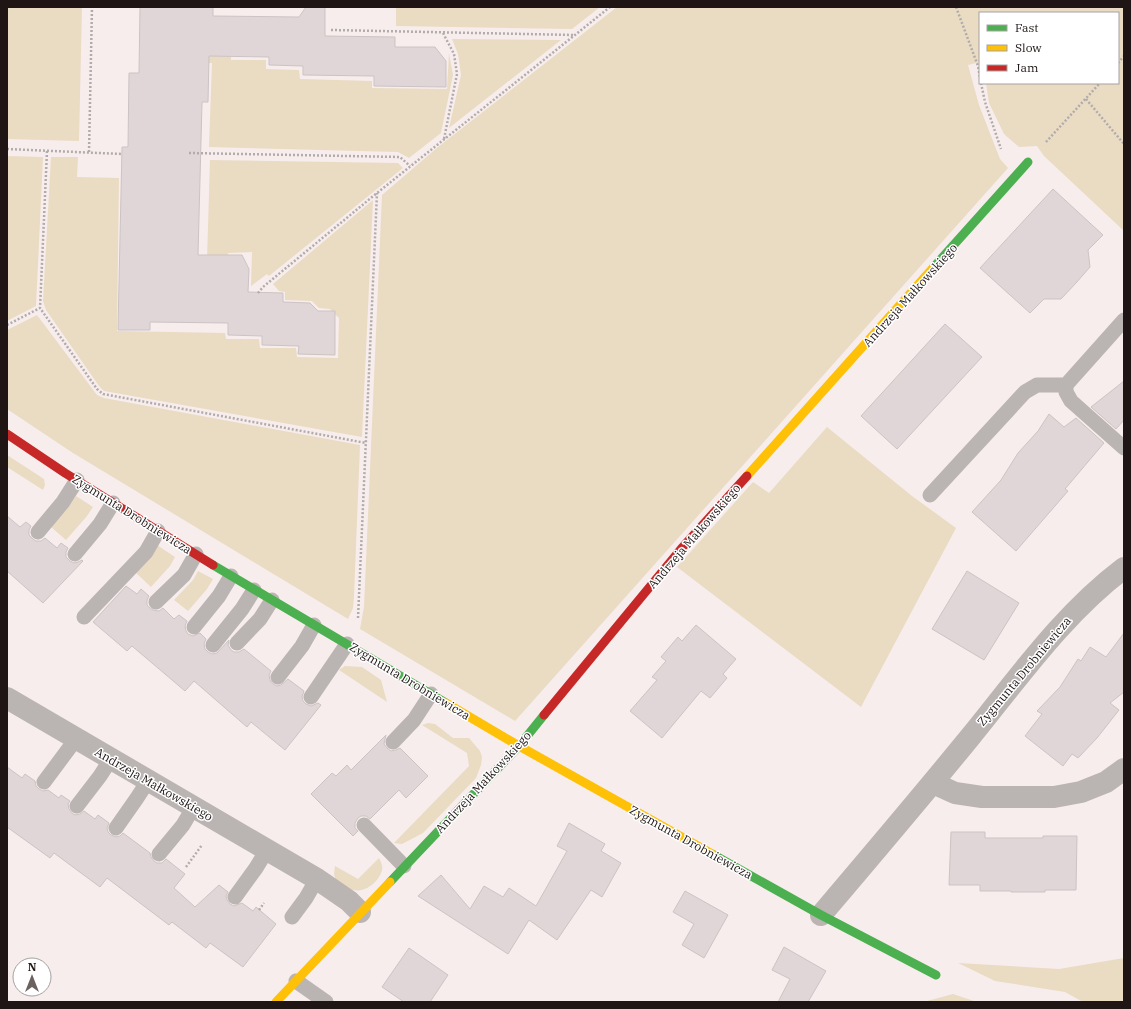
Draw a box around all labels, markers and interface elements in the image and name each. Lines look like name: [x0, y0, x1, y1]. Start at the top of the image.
legend: [979, 12, 1119, 84]
text: Fast: [1015, 20, 1039, 35]
text: Slow: [1015, 40, 1042, 55]
text: Jam: [1015, 60, 1039, 75]
street label: Andrzeja Małkowskiego: [860, 240, 960, 350]
street label: Zygmunta Drobniewicza: [70, 471, 195, 557]
street label: Andrzeja Małkowskiego: [644, 480, 744, 591]
street label: Zygmunta Drobniewicza: [974, 613, 1074, 729]
street label: Zygmunta Drobniewicza: [347, 639, 473, 723]
street label: Andrzeja Małkowskiego: [432, 728, 534, 836]
street label: Andrzeja Małkowskiego: [92, 744, 216, 824]
street label: Zygmunta Drobniewicza: [627, 802, 755, 882]
north arrow: [12, 957, 52, 997]
text: N: [28, 960, 37, 974]

